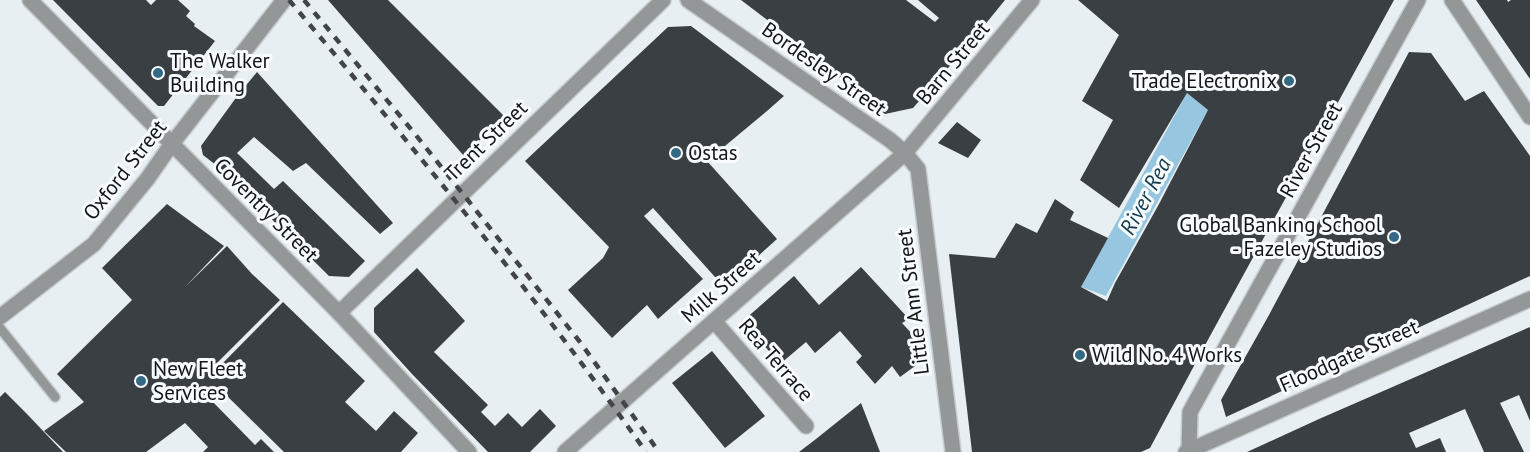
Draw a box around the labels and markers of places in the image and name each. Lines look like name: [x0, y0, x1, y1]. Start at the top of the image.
place label: The Walker Building: [170, 47, 270, 98]
marker: The Walker Building: [151, 66, 165, 80]
place label: Trade Electronix: [1132, 67, 1277, 94]
marker: Trade Electronix: [1282, 74, 1296, 88]
place label: Ostas: [688, 139, 738, 166]
marker: Ostas: [669, 146, 683, 160]
place label: Global Banking School - Fazeley Studios: [1179, 211, 1382, 262]
marker: Global Banking School - Fazeley Studios: [1387, 230, 1401, 244]
place label: Wild No. 4 Works: [1092, 341, 1242, 368]
marker: Wild No. 4 Works: [1073, 348, 1087, 362]
place label: New Fleet Services: [153, 355, 243, 406]
marker: New Fleet Services: [134, 374, 148, 388]

